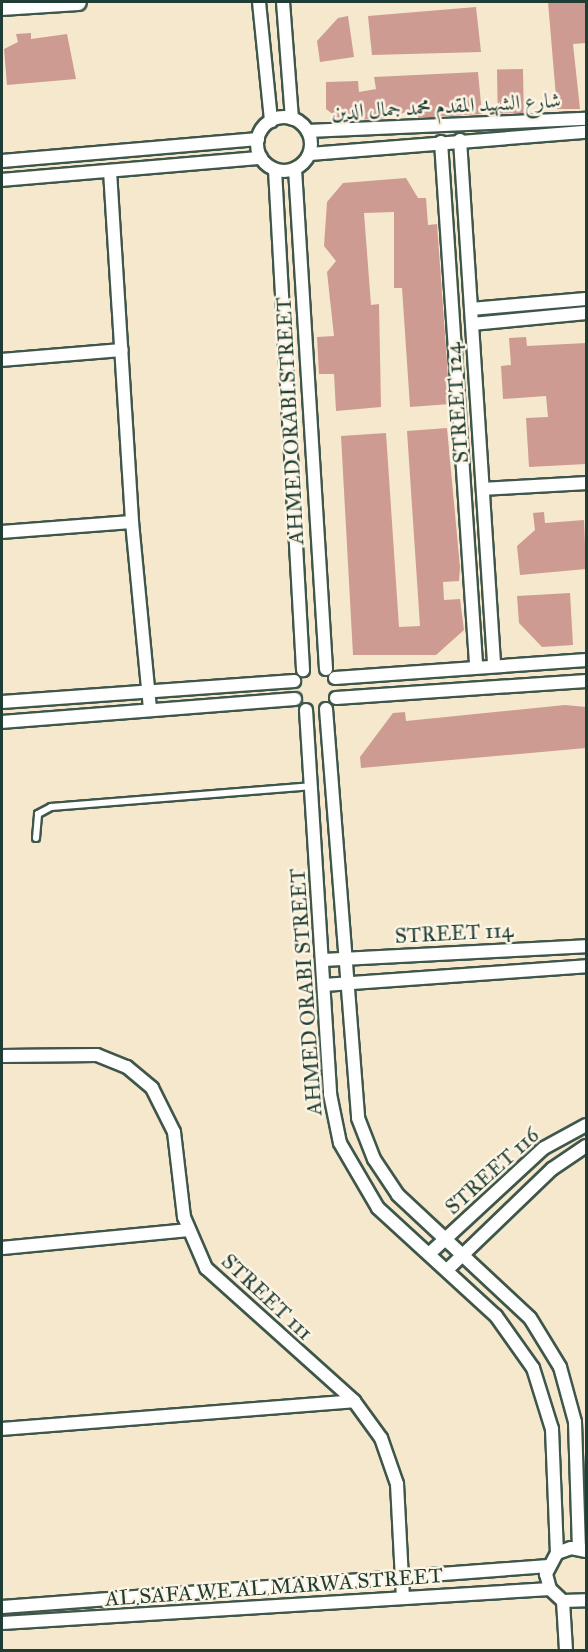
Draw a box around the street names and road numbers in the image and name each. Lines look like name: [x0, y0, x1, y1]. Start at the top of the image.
street label: شارع الشهيد المقدم محمد جمال الدين: [331, 87, 561, 125]
street label: AHMED ORABI STREET: [271, 297, 309, 545]
street label: STREET 124: [440, 342, 474, 464]
street label: AHMED ORABI STREET: [285, 868, 327, 1116]
street label: STREET 114: [394, 917, 514, 949]
street label: STREET 116: [440, 1122, 544, 1220]
street label: STREET 111: [216, 1249, 318, 1345]
street label: AL SAFA WE AL MARWA STREET: [104, 1563, 444, 1611]

